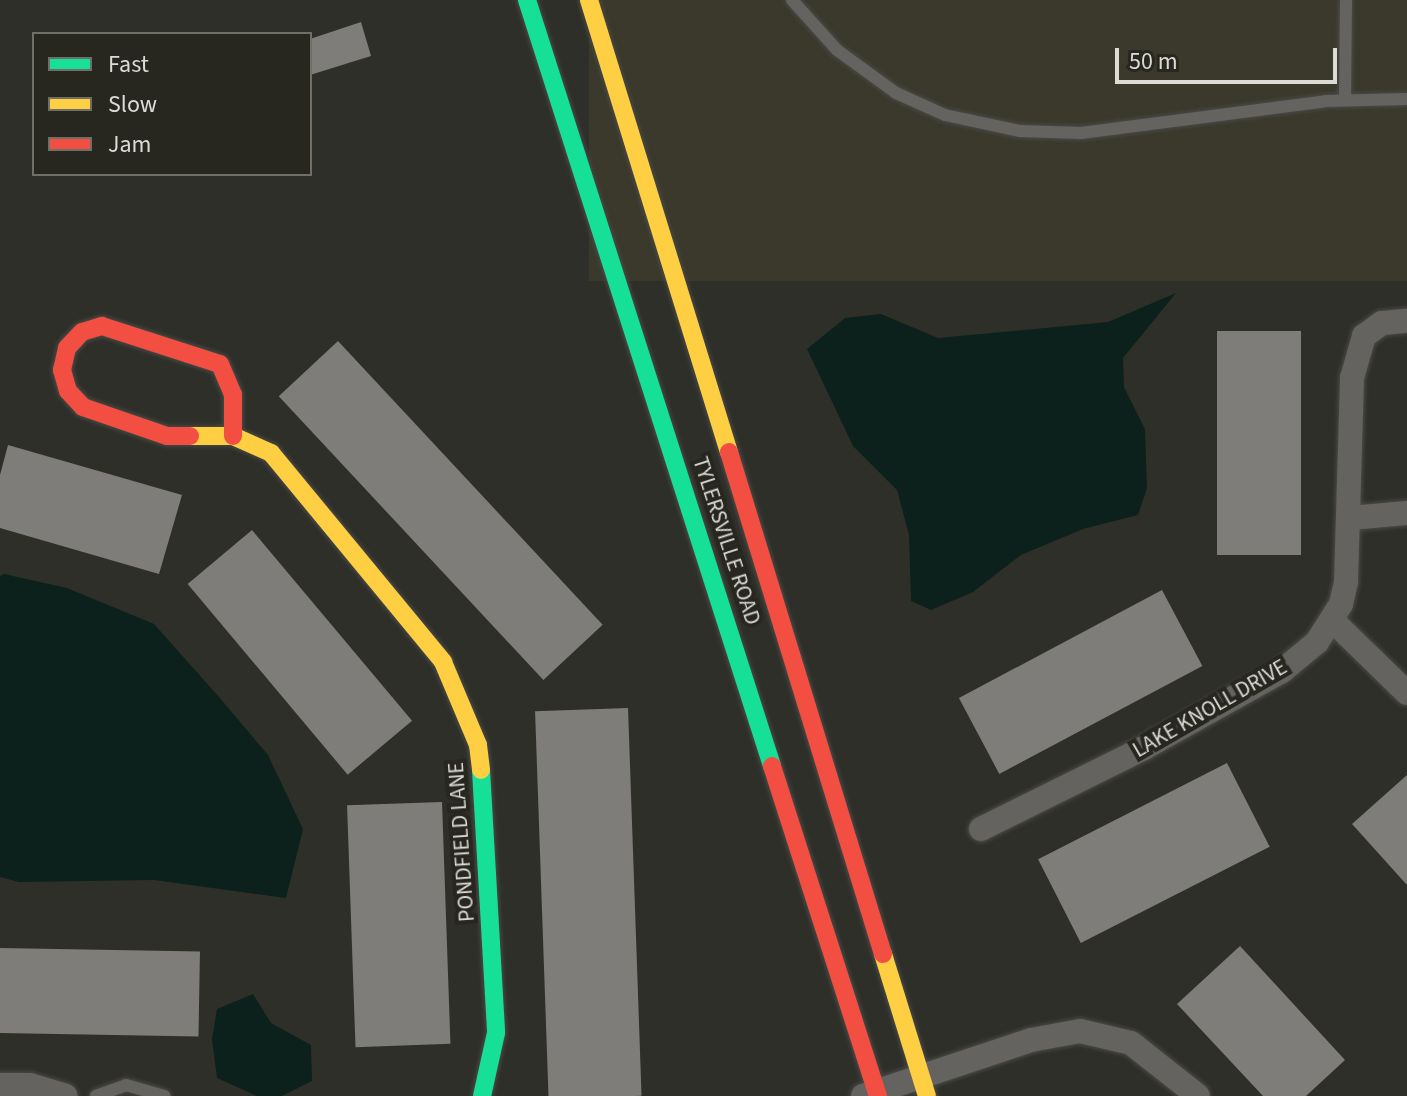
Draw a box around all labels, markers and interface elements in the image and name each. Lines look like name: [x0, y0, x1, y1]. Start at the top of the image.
legend: [32, 32, 312, 176]
scale bar: [1119, 32, 1341, 82]
text: 50 m: [1129, 44, 1178, 79]
text: Fast: [108, 47, 149, 82]
text: Slow: [108, 87, 157, 122]
text: Jam: [108, 127, 152, 162]
street label: TYLERSVILLE ROAD: [686, 454, 766, 628]
street label: LAKE KNOLL DRIVE: [1128, 654, 1292, 764]
street label: PONDFIELD LANE: [443, 761, 481, 923]

